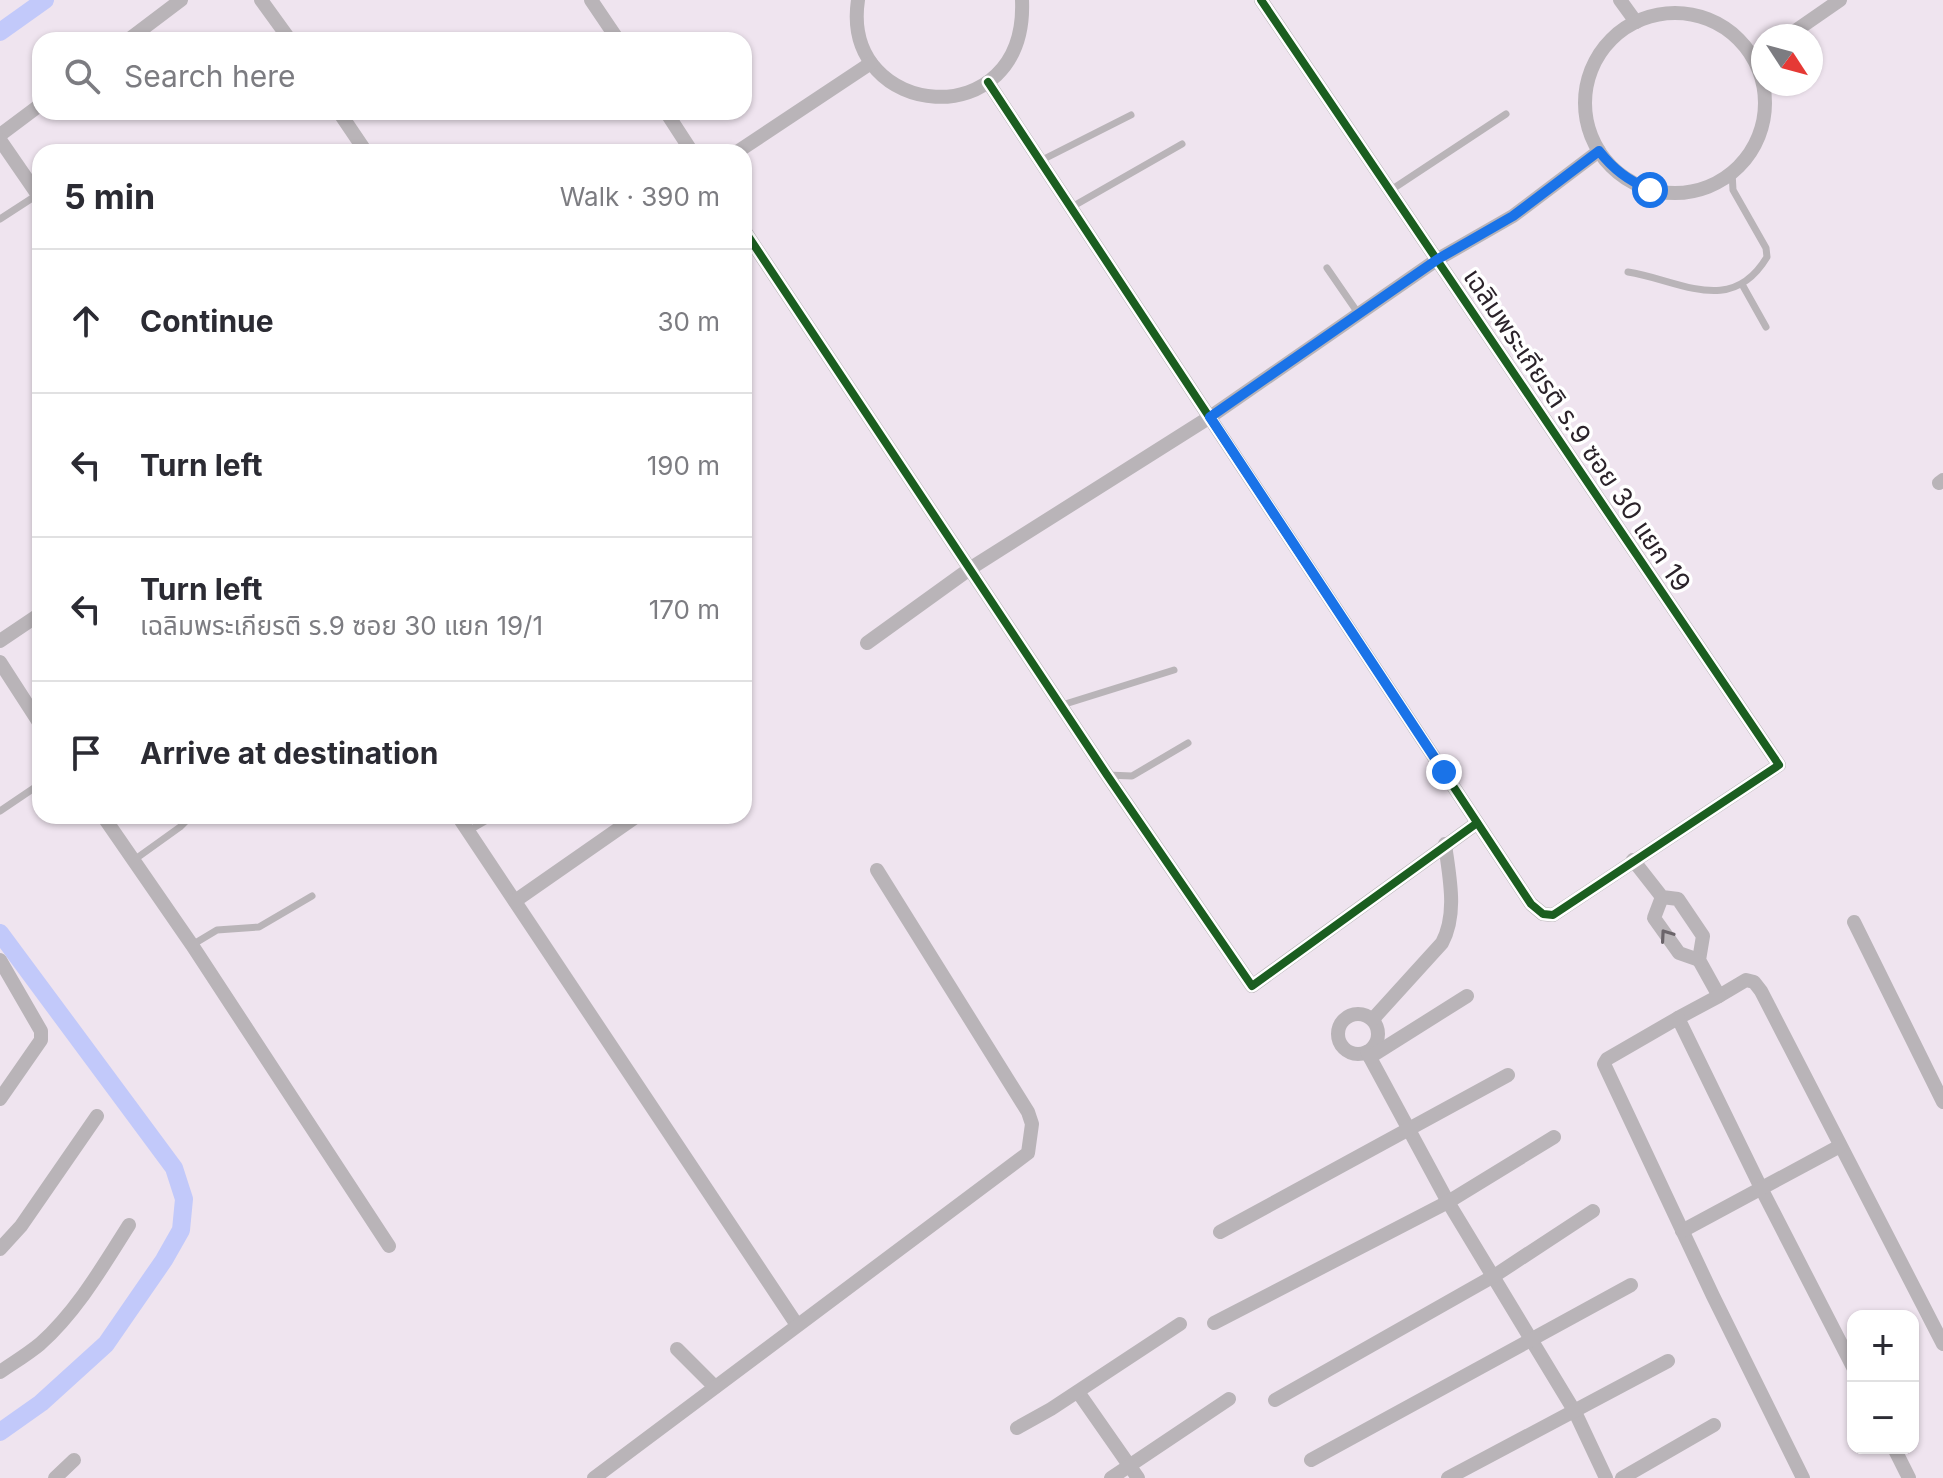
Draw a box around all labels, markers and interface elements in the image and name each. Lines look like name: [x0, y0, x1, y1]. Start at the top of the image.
north arrow: [1751, 24, 1823, 96]
search box: [32, 32, 752, 120]
icon: search: [60, 54, 104, 98]
text: Search here: [124, 58, 296, 94]
route start: [1632, 172, 1668, 208]
text: 5 min: [64, 176, 155, 217]
text: Walk · 390 m: [560, 181, 720, 212]
street label: เฉลิมพระเกียรติ ร.9 ซอย 30 แยก 19: [1457, 262, 1697, 597]
icon: ahead: [64, 299, 108, 343]
text: Continue: [140, 303, 274, 339]
text: 30 m: [657, 306, 720, 337]
icon: left: [64, 443, 108, 487]
text: Turn left: [140, 447, 262, 483]
text: 190 m: [647, 450, 720, 481]
text: Turn left: [140, 571, 262, 607]
icon: left: [64, 587, 108, 631]
text: 170 m: [649, 594, 720, 625]
text: เฉลิมพระเกียรติ ร.9 ซอย 30 แยก 19/1: [140, 610, 543, 641]
icon: arrive: [64, 731, 108, 775]
text: Arrive at destination: [140, 735, 438, 771]
route end: [1426, 754, 1462, 790]
one-way arrow: [1661, 929, 1676, 944]
map controls: [1847, 1310, 1919, 1454]
button: +: [1847, 1310, 1919, 1382]
button: −: [1847, 1382, 1919, 1454]

